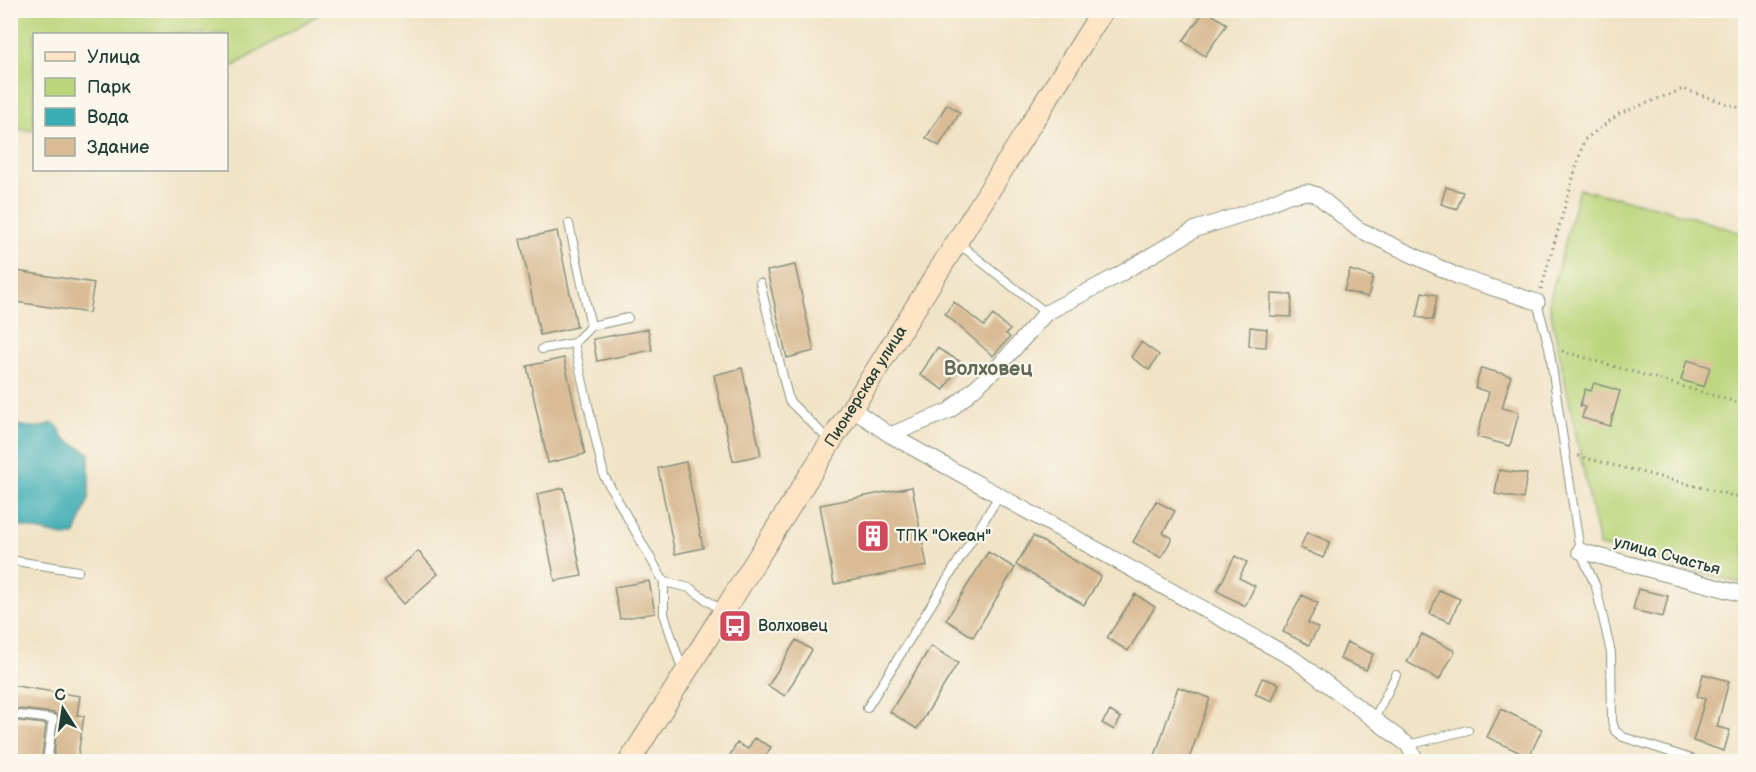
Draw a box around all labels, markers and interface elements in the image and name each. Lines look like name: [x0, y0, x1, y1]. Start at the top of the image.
legend: [33, 33, 228, 171]
text: Улица: [87, 47, 141, 68]
text: Парк: [87, 77, 131, 98]
text: Вода: [87, 107, 129, 128]
text: Здание: [87, 137, 149, 158]
street label: Пионерская улица: [821, 322, 911, 450]
district label: Волховец: [944, 357, 1032, 381]
building icon: ТПК "Океан": [855, 518, 891, 554]
place label: ТПК "Океан": [896, 527, 991, 546]
street label: улица Счастья: [1612, 533, 1722, 579]
bus stop icon: Волховец: [717, 608, 753, 644]
place label: Волховец: [758, 617, 828, 636]
north arrow: [33, 679, 93, 739]
text: С: [53, 685, 68, 706]

